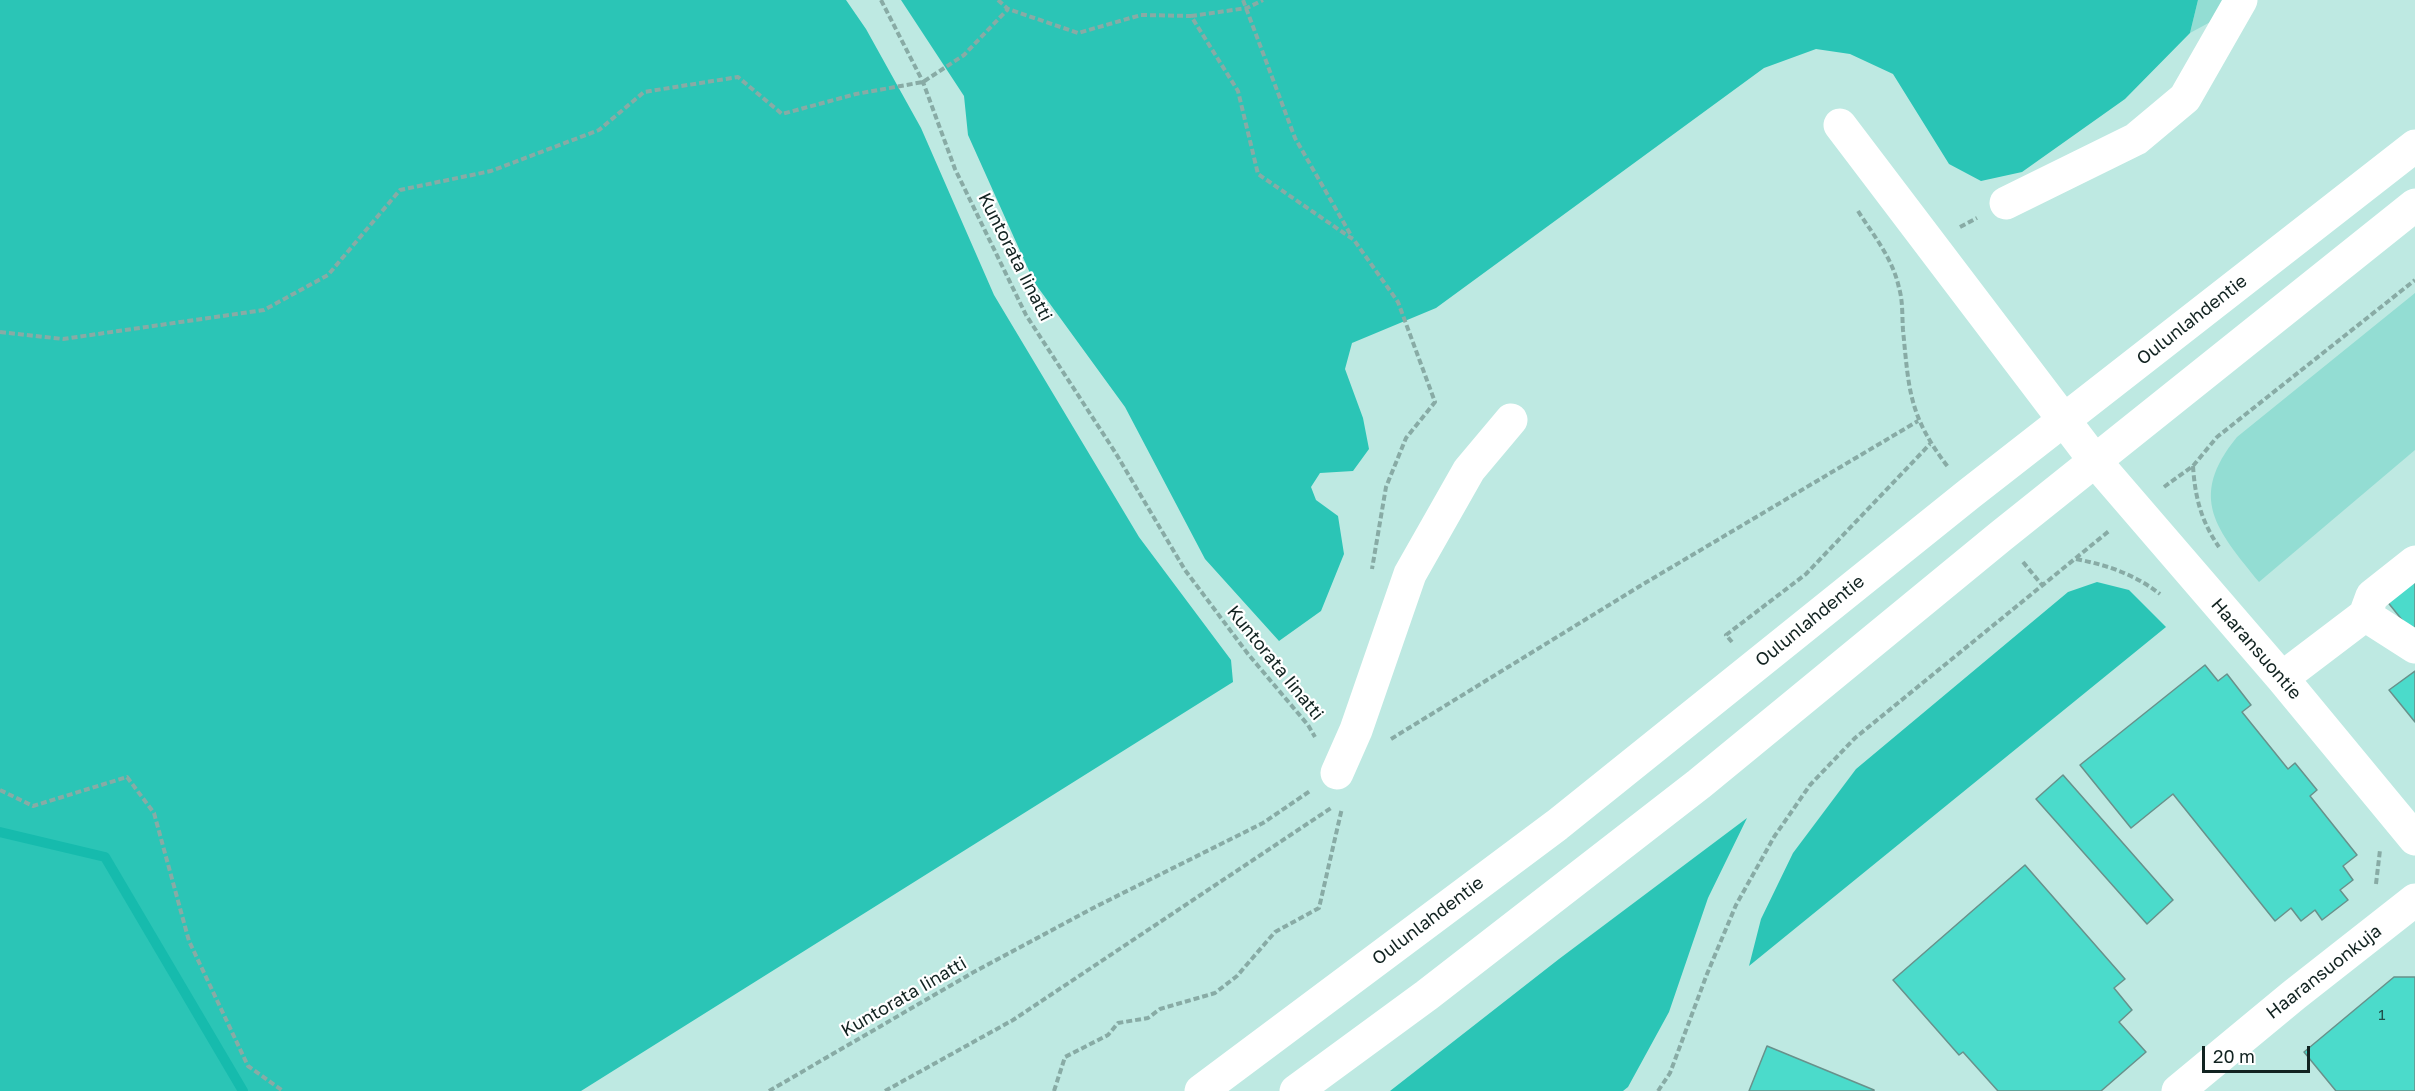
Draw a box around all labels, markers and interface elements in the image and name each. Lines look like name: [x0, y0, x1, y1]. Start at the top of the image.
street label: Kuntorata Iinatti: [973, 189, 1057, 325]
street label: Oulunlahdentie: [2133, 270, 2251, 370]
street label: Oulunlahdentie: [1751, 571, 1869, 671]
street label: Haaransuontie: [2206, 594, 2306, 704]
street label: Kuntorata Iinatti: [1222, 601, 1328, 725]
street label: Oulunlahdentie: [1368, 872, 1488, 970]
street label: Haaransuonkuja: [2262, 920, 2386, 1024]
street label: Kuntorata Iinatti: [837, 952, 971, 1042]
house number: 1: [2378, 1006, 2386, 1024]
scale bar: [2205, 1034, 2313, 1072]
text: 20 m: [2213, 1045, 2255, 1067]

